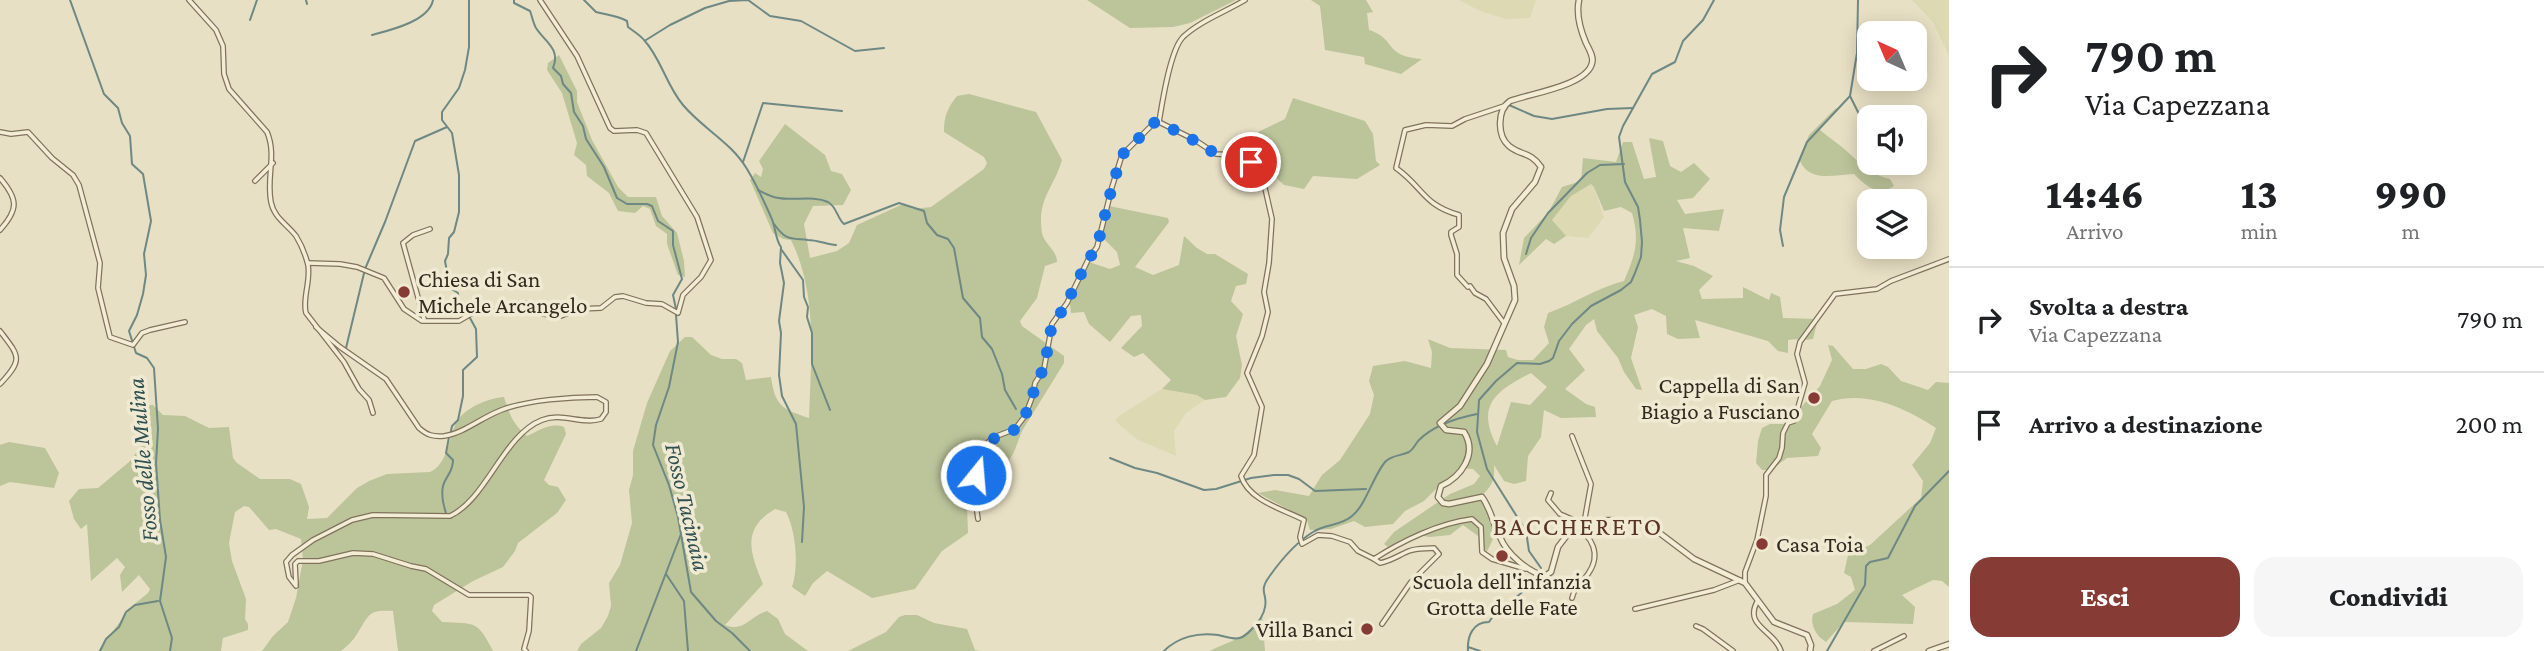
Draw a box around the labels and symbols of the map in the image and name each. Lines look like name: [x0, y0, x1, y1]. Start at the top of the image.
north arrow: [1857, 21, 1927, 91]
pin: [1221, 132, 1281, 192]
place label: Chiesa di San Michele Arcangelo: [418, 266, 587, 318]
marker: Chiesa di San Michele Arcangelo: [396, 284, 412, 300]
place label: Cappella di San Biagio a Fusciano: [1641, 372, 1800, 424]
water label: Fosso delle Mulina: [121, 377, 163, 543]
marker: Cappella di San Biagio a Fusciano: [1806, 390, 1822, 406]
position arrow: [939, 438, 1013, 512]
water label: Fosso Tacinaia: [660, 440, 716, 574]
district label: BACCHERETO: [1493, 512, 1663, 541]
place label: Casa Toia: [1776, 531, 1864, 557]
marker: Casa Toia: [1754, 536, 1770, 552]
marker: Scuola dell'infanzia Grotta delle Fate: [1494, 548, 1510, 564]
place label: Scuola dell'infanzia Grotta delle Fate: [1412, 568, 1592, 620]
place label: Villa Banci: [1256, 616, 1353, 642]
marker: Villa Banci: [1359, 621, 1375, 637]

